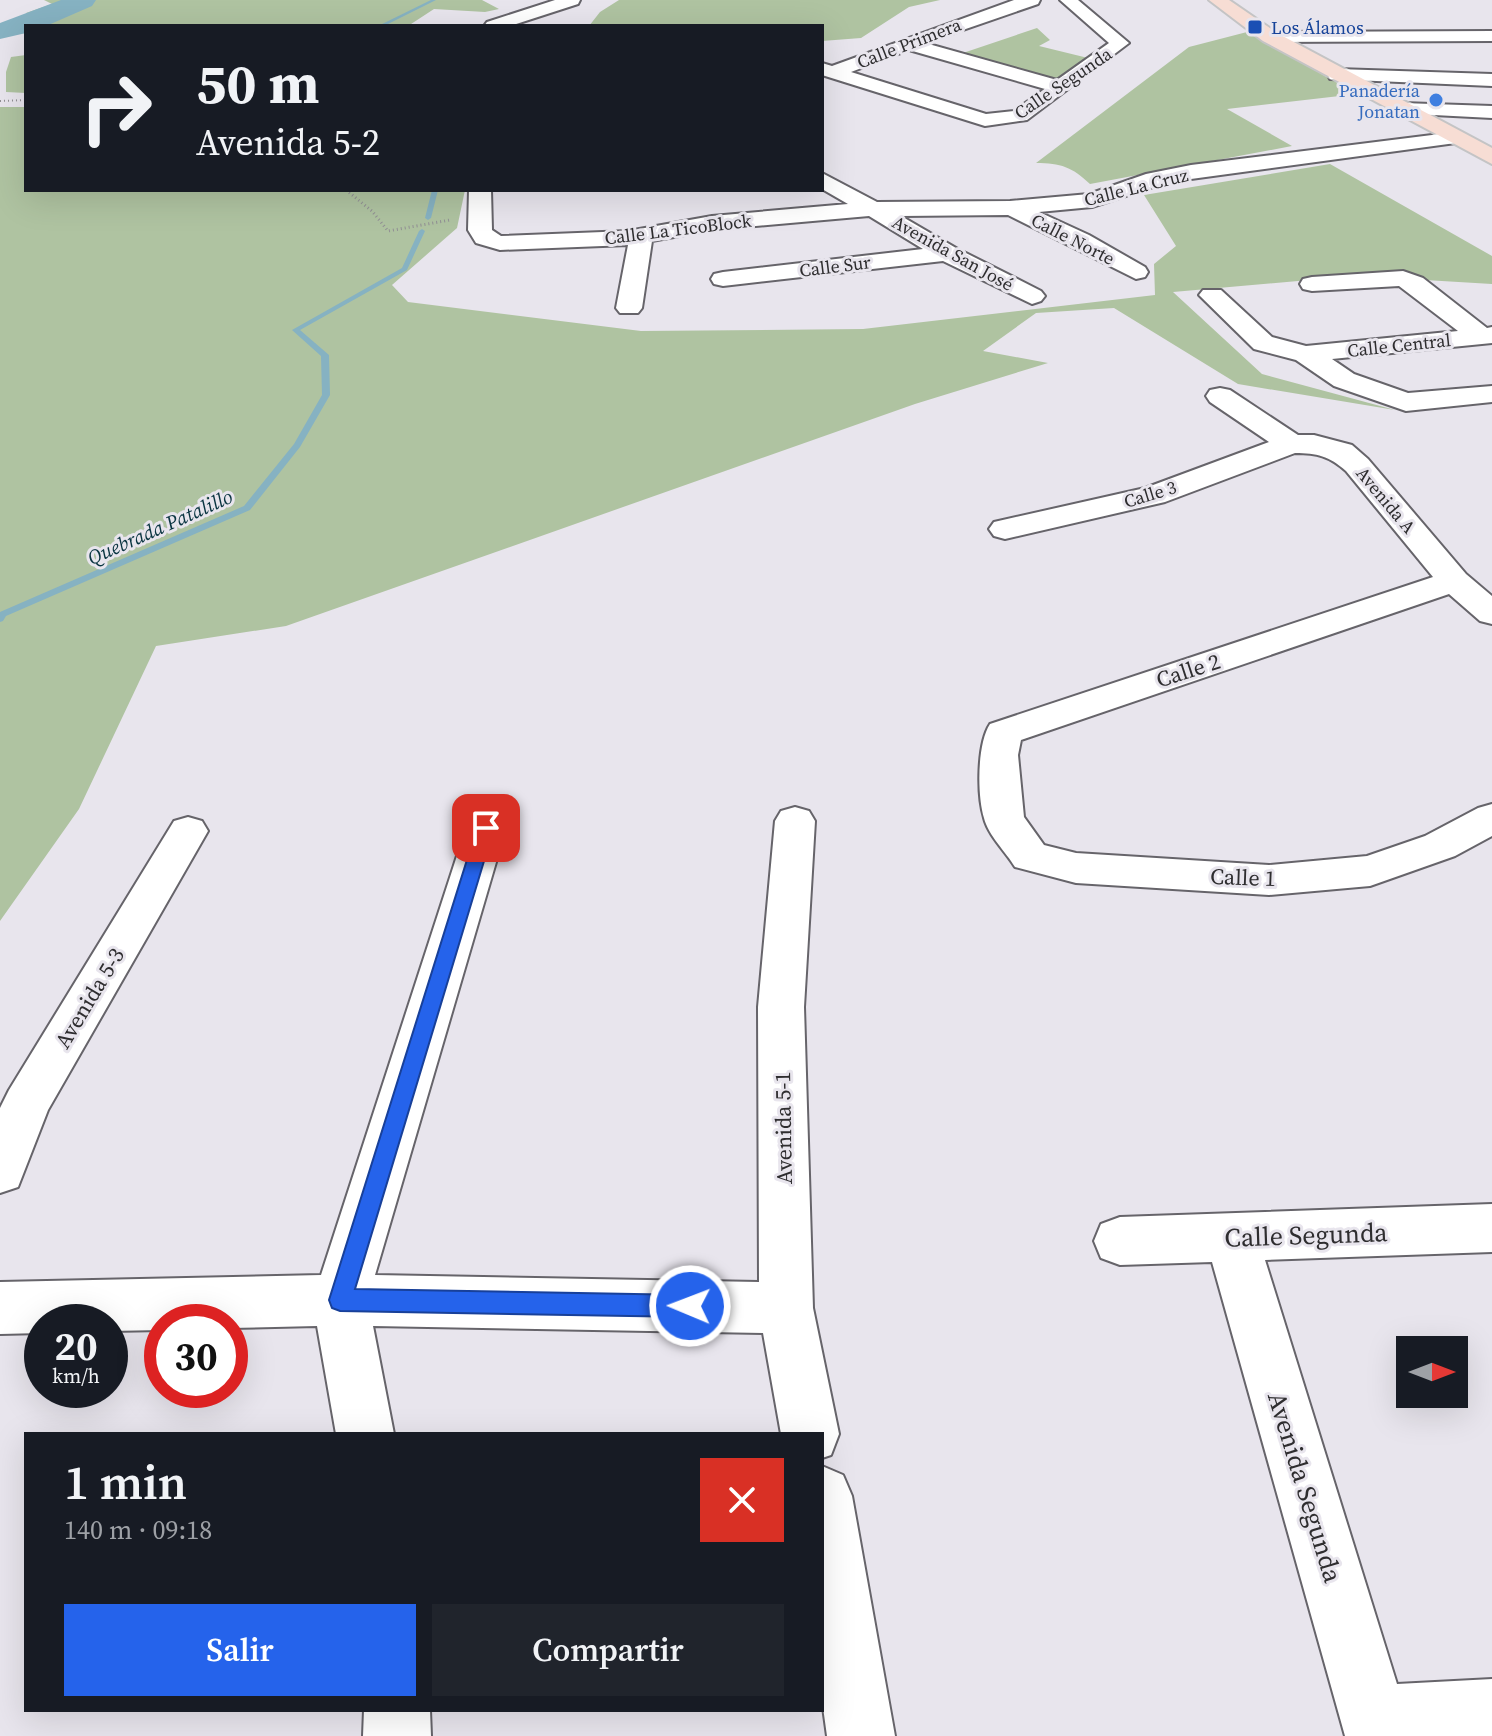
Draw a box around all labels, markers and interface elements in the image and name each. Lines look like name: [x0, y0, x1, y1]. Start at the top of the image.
street label: Calle Primera: [853, 11, 966, 74]
place label: Los Álamos: [1271, 15, 1364, 40]
marker: Los Álamos: [1246, 18, 1264, 36]
street label: Calle Segunda: [1009, 41, 1117, 125]
text: 50 m: [196, 45, 319, 122]
icon: right: [64, 56, 168, 160]
place label: Panadería Jonatan: [1339, 78, 1421, 124]
marker: Panadería Jonatan: [1427, 91, 1445, 109]
text: Avenida 5-2: [196, 118, 380, 167]
street label: Calle La Cruz: [1081, 162, 1191, 212]
street label: Calle Norte: [1027, 207, 1119, 271]
street label: Calle La TicoBlock: [603, 208, 753, 250]
street label: Avenida San José: [888, 209, 1018, 297]
street label: Calle Sur: [798, 249, 873, 283]
street label: Calle Central: [1346, 327, 1452, 363]
street label: Avenida A: [1351, 461, 1421, 539]
street label: Calle 3: [1121, 474, 1179, 514]
water label: Quebrada Patalillo: [83, 482, 237, 572]
street label: Calle 2: [1152, 646, 1224, 694]
pin: [452, 794, 520, 862]
icon: arrive: [464, 806, 508, 850]
street label: Calle 1: [1210, 861, 1276, 893]
street label: Avenida 5-3: [47, 942, 131, 1054]
street label: Avenida 5-1: [767, 1071, 799, 1185]
street label: Calle Segunda: [1224, 1214, 1389, 1256]
position arrow: [648, 1264, 732, 1348]
speed limit sign: 30: [144, 1304, 248, 1408]
text: 20: [54, 1319, 98, 1373]
north arrow: [1396, 1336, 1468, 1408]
map controls: [1396, 1336, 1468, 1408]
text: km/h: [52, 1362, 100, 1390]
street label: Avenida Segunda: [1259, 1387, 1351, 1587]
text: 1 min: [64, 1449, 187, 1515]
button: close: [700, 1458, 784, 1542]
text: 140 m · 09:18: [64, 1512, 212, 1548]
button: Salir: [64, 1604, 416, 1696]
button: Compartir: [432, 1604, 784, 1696]

